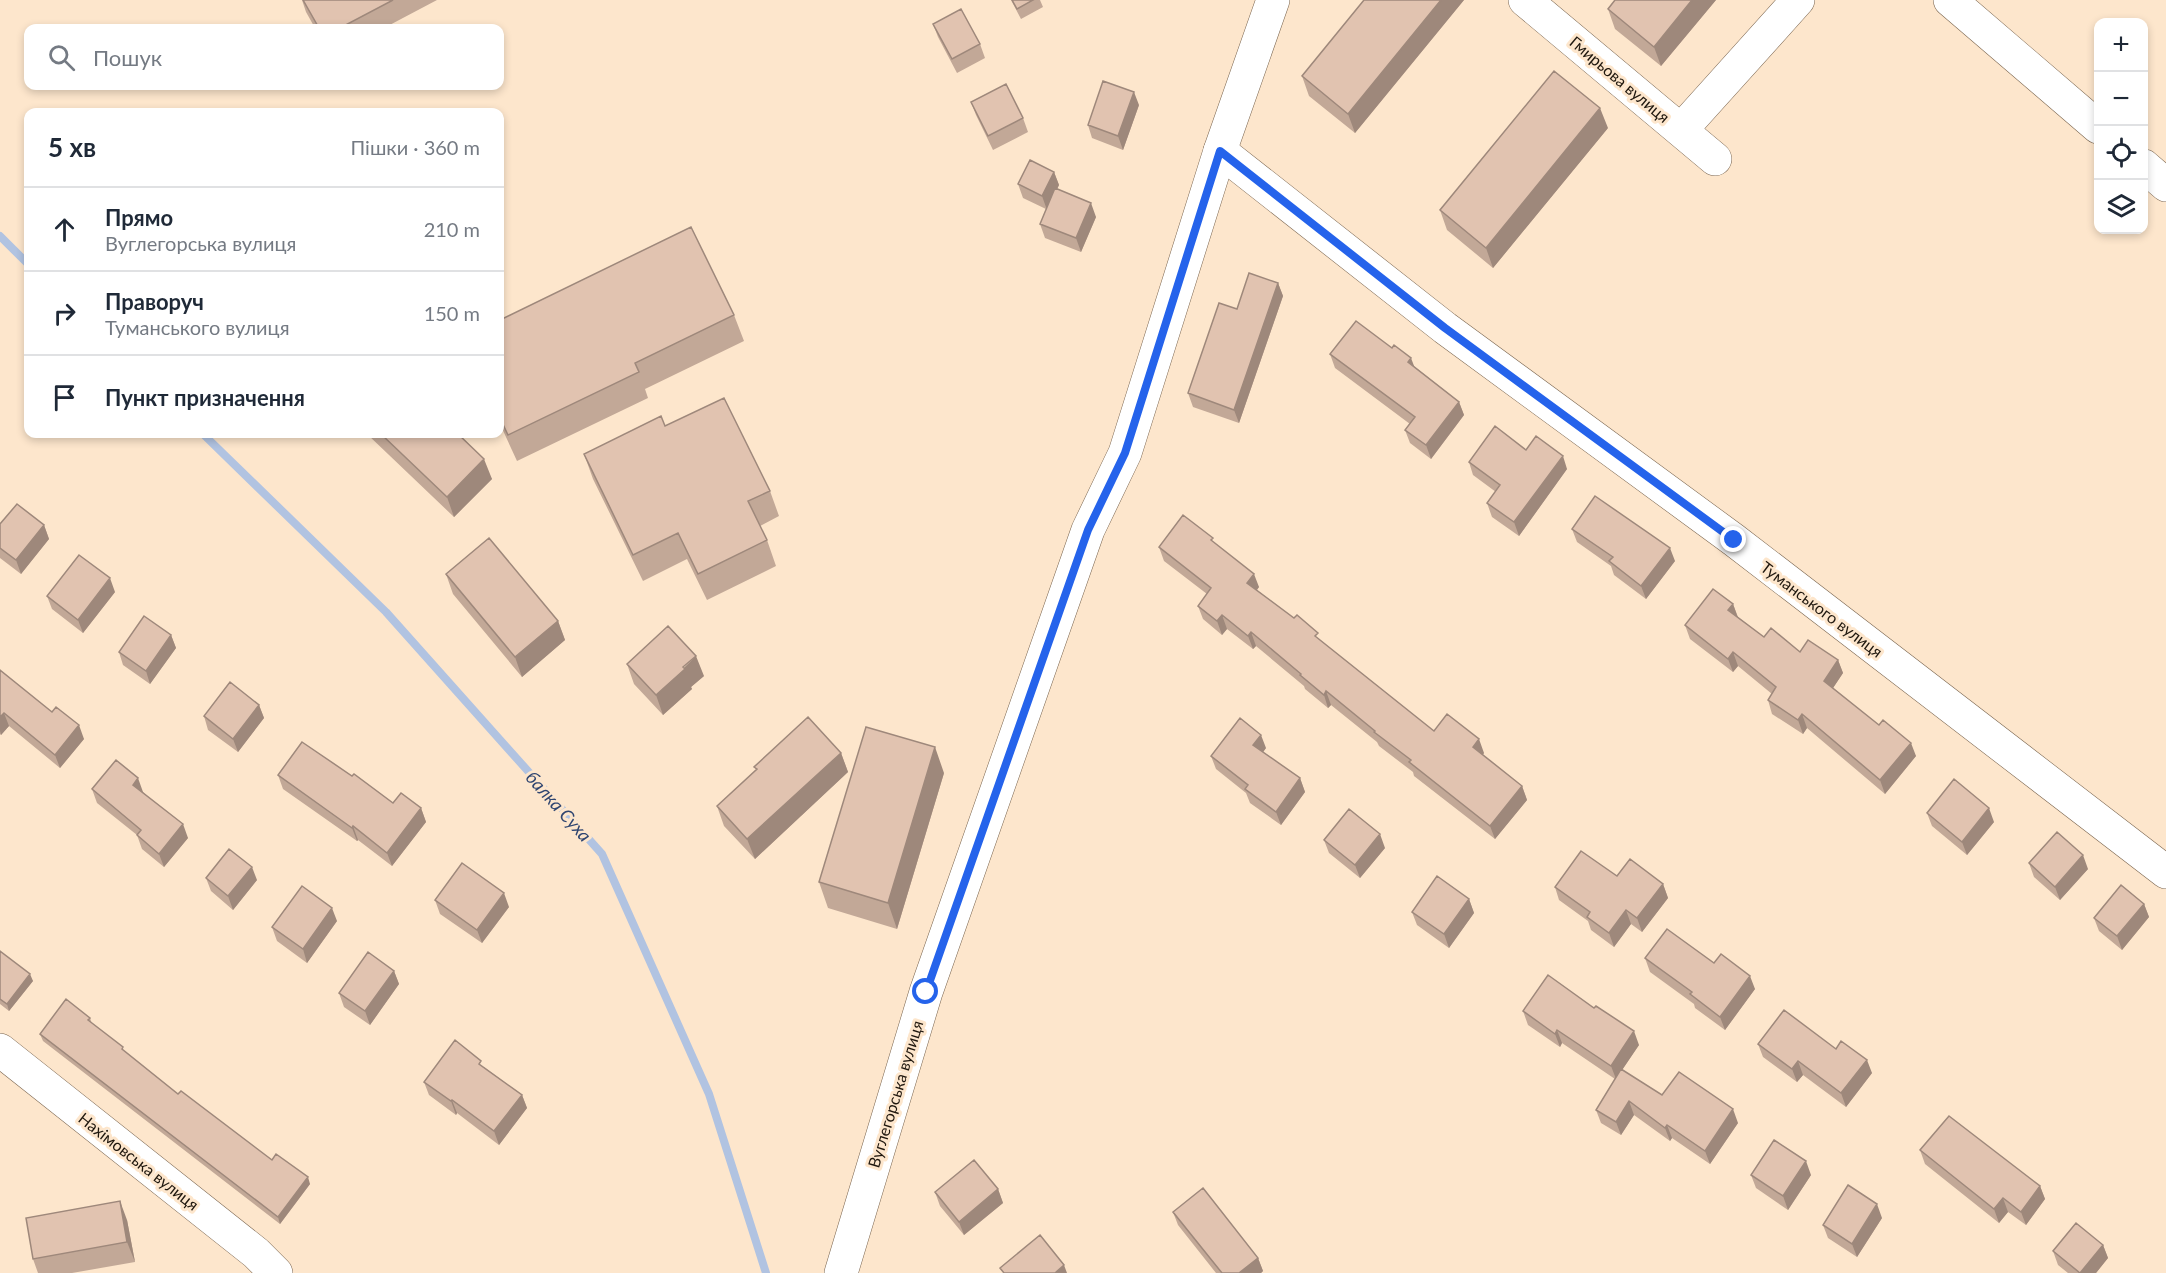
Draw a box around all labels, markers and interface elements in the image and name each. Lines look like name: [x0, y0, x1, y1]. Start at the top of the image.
map controls: [2094, 18, 2148, 234]
button: +: [2094, 18, 2148, 72]
search box: [24, 24, 504, 90]
street label: Гмирьова вулиця: [1566, 32, 1674, 126]
icon: search: [45, 41, 78, 74]
text: Пошук: [93, 44, 162, 71]
button: −: [2094, 72, 2148, 126]
button: locate: [2094, 126, 2148, 180]
text: 5 хв: [48, 131, 96, 163]
text: Пішки · 360 m: [351, 135, 480, 159]
button: layers: [2094, 180, 2148, 234]
text: Прямо: [105, 204, 173, 231]
icon: ahead: [48, 213, 81, 246]
text: 210 m: [424, 217, 480, 241]
text: Вуглегорська вулиця: [105, 231, 296, 255]
text: Праворуч: [105, 288, 204, 315]
icon: right: [48, 297, 81, 330]
text: 150 m: [424, 301, 480, 325]
text: Туманського вулиця: [105, 315, 290, 339]
icon: arrive: [48, 381, 81, 414]
text: Пункт призначення: [105, 384, 305, 411]
route end: [1720, 526, 1746, 552]
street label: Туманського вулиця: [1757, 557, 1887, 661]
water label: балка Суха: [522, 766, 596, 846]
route start: [912, 978, 938, 1004]
street label: Вуглегорська вулиця: [864, 1018, 926, 1170]
street label: Нахімовська вулиця: [75, 1108, 203, 1214]

